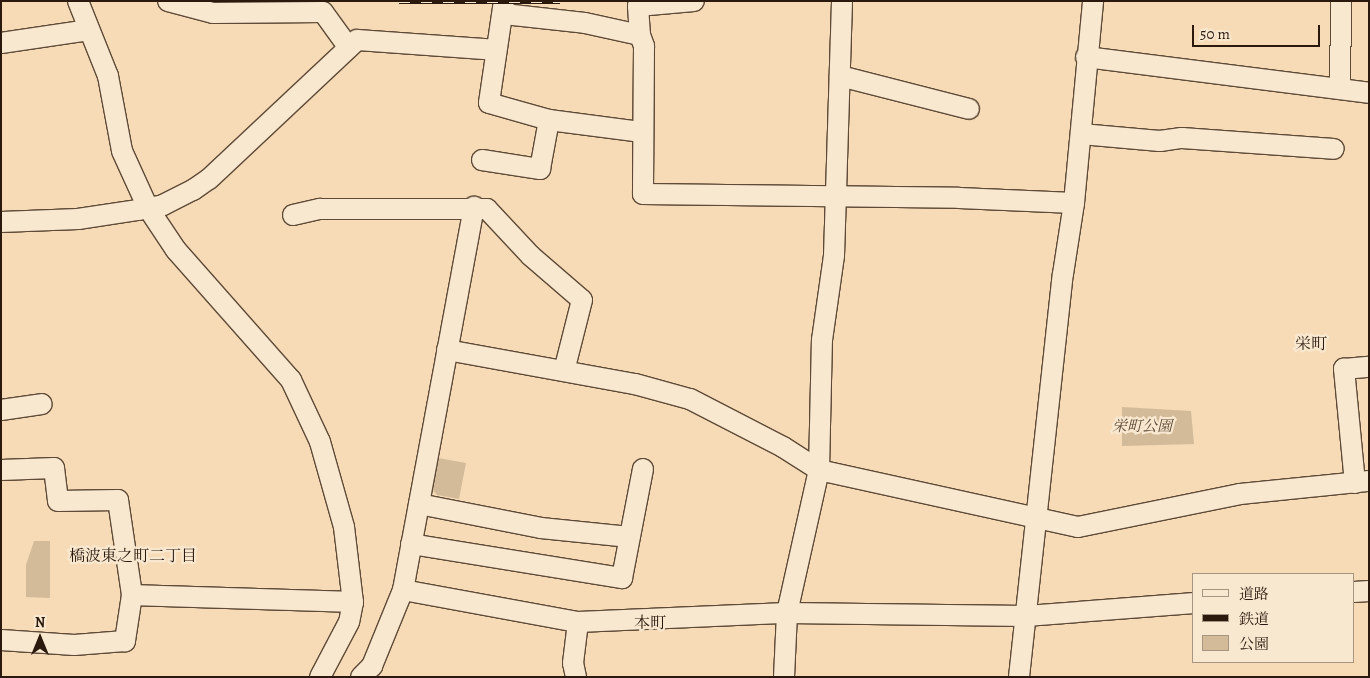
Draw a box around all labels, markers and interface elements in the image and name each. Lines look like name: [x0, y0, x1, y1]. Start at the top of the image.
scale bar: [1195, 15, 1322, 47]
text: 50 m: [1200, 24, 1230, 44]
district label: 栄町: [1295, 334, 1327, 354]
park label: 栄町公園: [1112, 418, 1172, 436]
district label: 橋波東之町二丁目: [69, 546, 197, 566]
legend: [1192, 573, 1355, 663]
text: 道路: [1239, 584, 1269, 604]
text: 鉄道: [1239, 609, 1269, 629]
north arrow: [15, 613, 65, 663]
text: N: [35, 613, 45, 632]
district label: 本町: [634, 613, 666, 633]
text: 公園: [1239, 634, 1269, 654]

